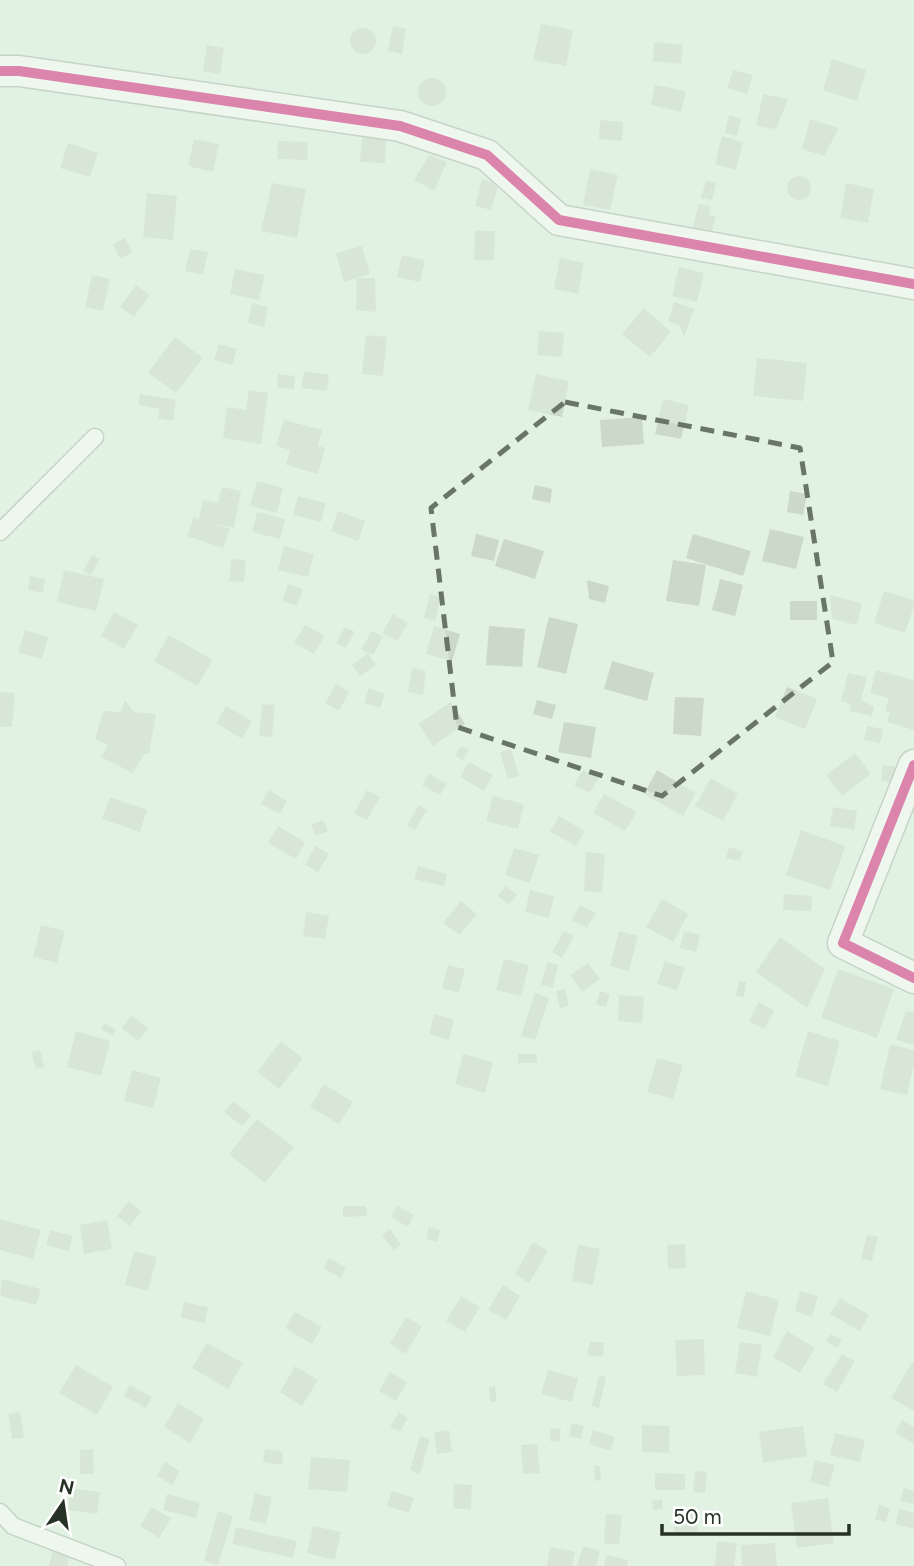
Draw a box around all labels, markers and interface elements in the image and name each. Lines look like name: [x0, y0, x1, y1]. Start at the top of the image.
north arrow: [28, 1468, 98, 1538]
text: N: [57, 1474, 76, 1500]
scale bar: [662, 1492, 849, 1536]
text: 50 m: [673, 1504, 722, 1529]

